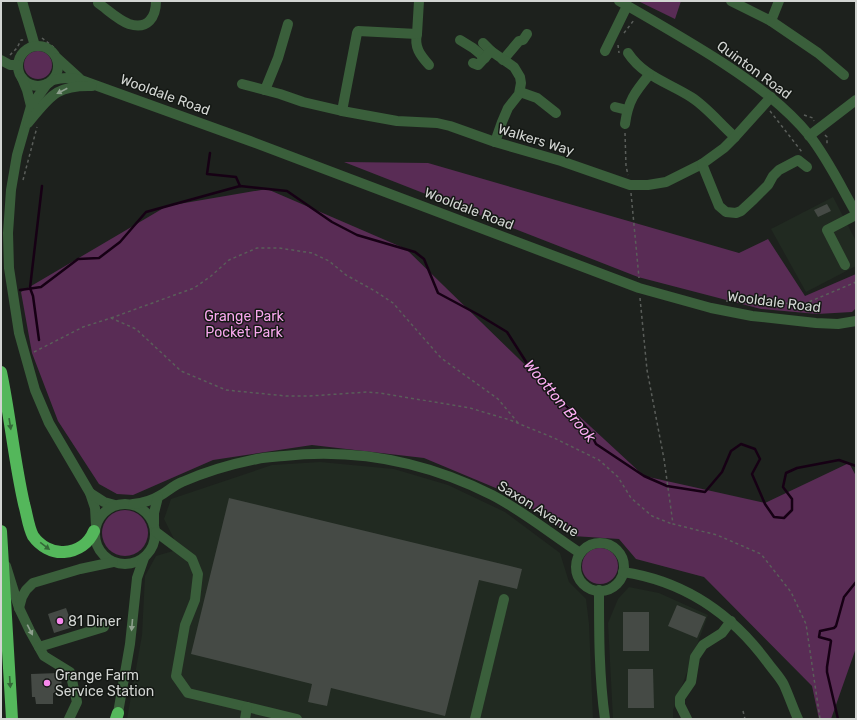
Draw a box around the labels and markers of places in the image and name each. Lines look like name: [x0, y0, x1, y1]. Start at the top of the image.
place label: 81 Diner: [68, 613, 122, 630]
marker: 81 Diner: [55, 616, 65, 626]
place label: Grange Farm Service Station: [55, 667, 154, 700]
marker: Grange Farm Service Station: [42, 678, 52, 688]

